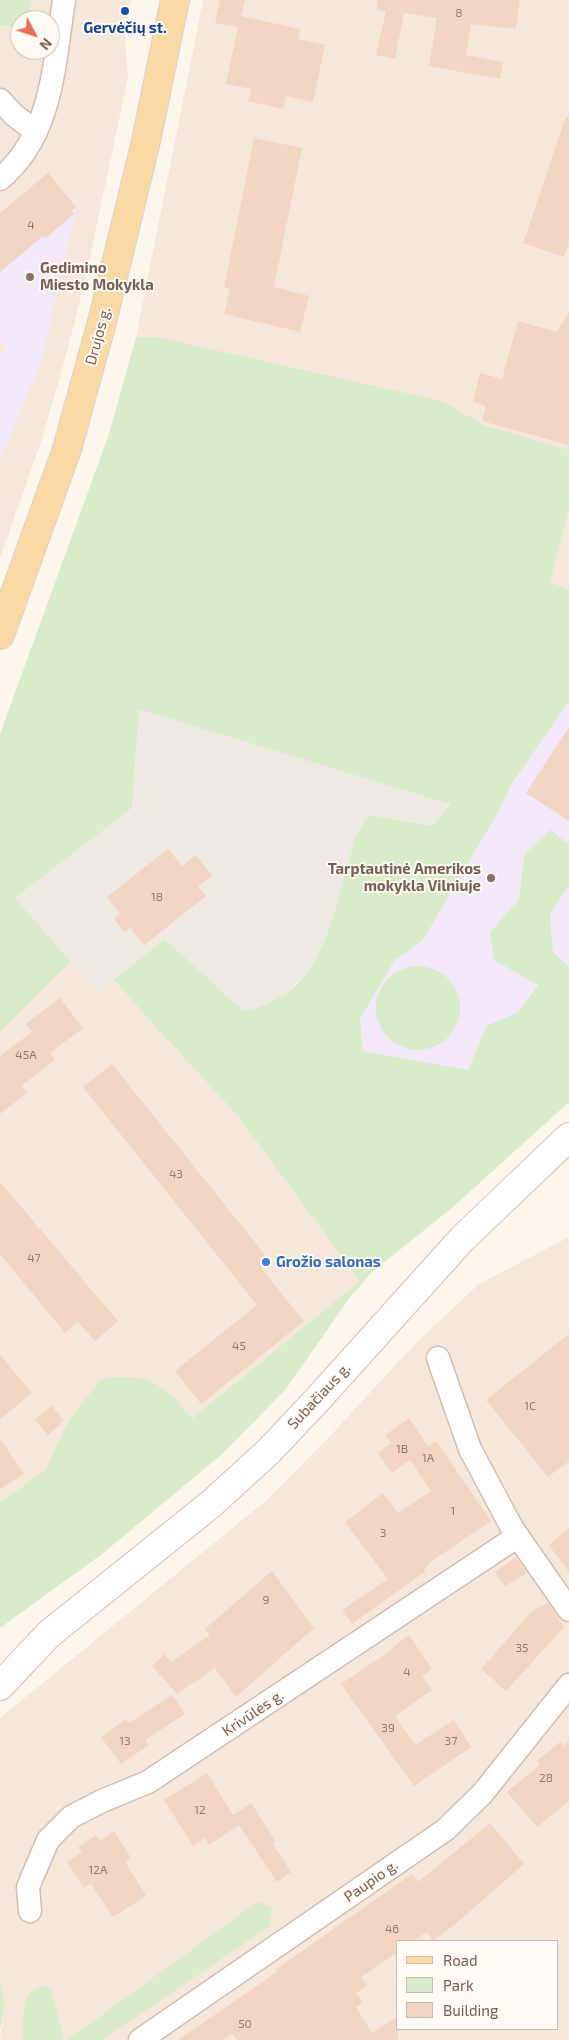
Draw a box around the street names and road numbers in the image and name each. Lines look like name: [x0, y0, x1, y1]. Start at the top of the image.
street label: Drujos g.: [82, 305, 114, 367]
street label: Subačiaus g.: [284, 1359, 354, 1433]
street label: Krivūlės g.: [219, 1686, 287, 1740]
street label: Paupio g.: [341, 1856, 401, 1906]

